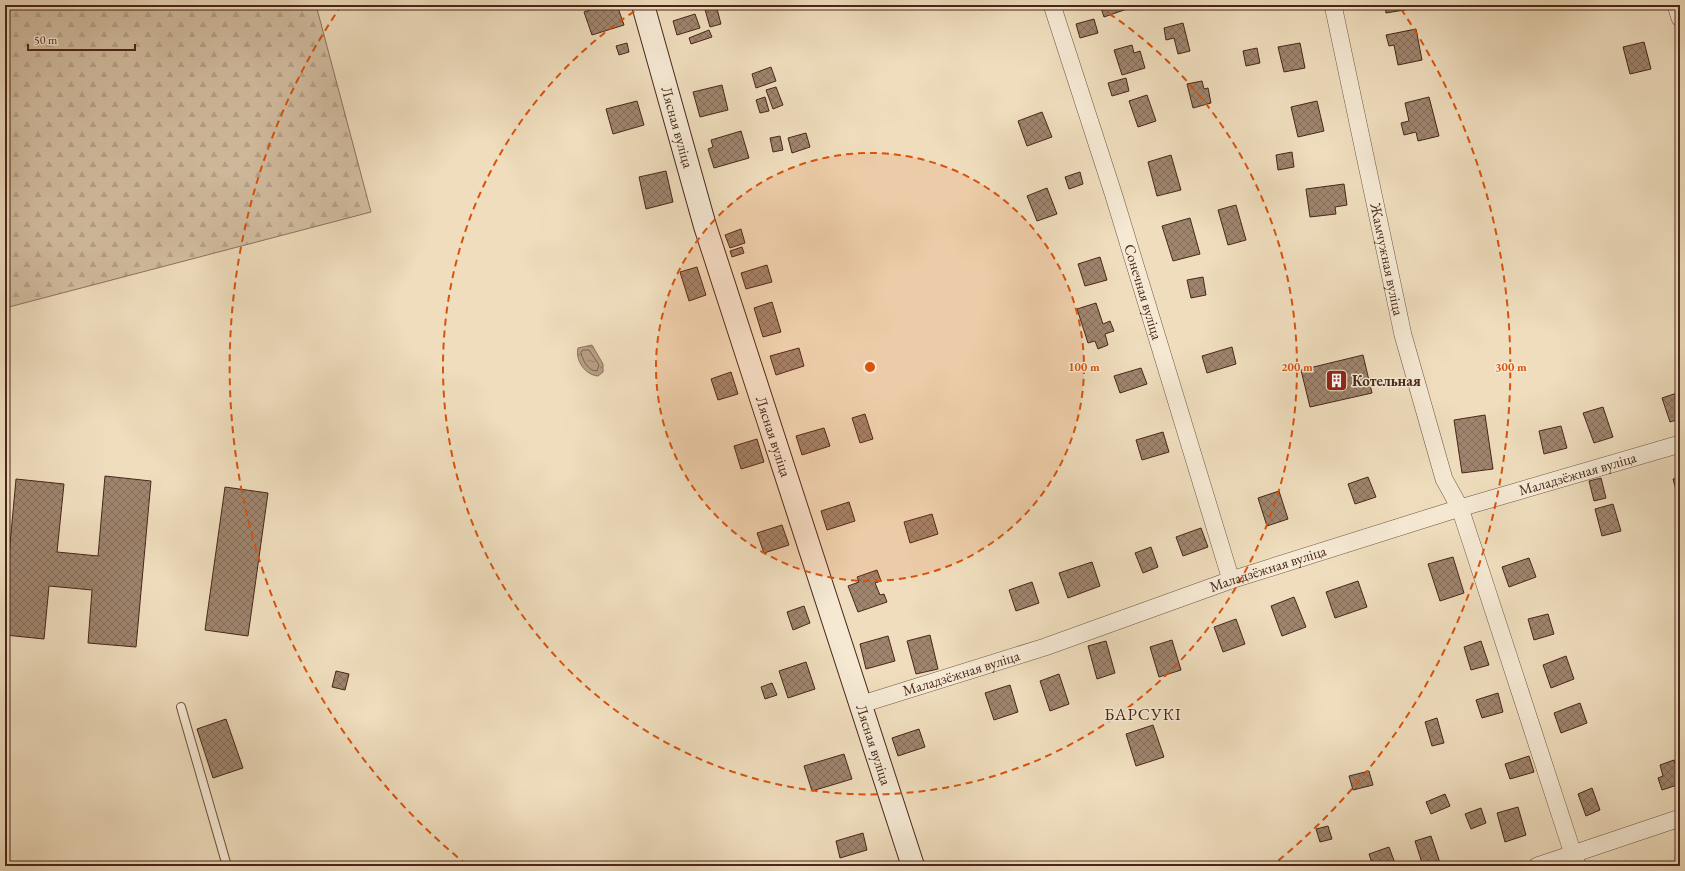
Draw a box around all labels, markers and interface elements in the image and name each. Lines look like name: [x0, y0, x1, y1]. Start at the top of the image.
scale bar: [28, 26, 135, 52]
text: 50 m: [34, 32, 58, 48]
street label: Лясная вуліца: [657, 84, 698, 170]
street label: Жамчужная вуліца: [1366, 200, 1409, 317]
street label: Сонечная вуліца: [1120, 242, 1167, 342]
text: 100 m: [1068, 359, 1100, 375]
text: 200 m: [1281, 359, 1313, 375]
text: 300 m: [1495, 359, 1527, 375]
centre of rings: [863, 360, 877, 374]
building icon: Котельная: [1323, 368, 1349, 394]
place label: Котельная: [1352, 371, 1421, 390]
street label: Лясная вуліца: [752, 394, 796, 479]
street label: Маладзёжная вуліца: [1516, 447, 1638, 499]
street label: Маладзёжная вуліца: [1207, 541, 1328, 596]
street label: Маладзёжная вуліца: [900, 645, 1022, 700]
street label: Лясная вуліца: [852, 702, 896, 787]
district label: БАРСУКІ: [1104, 703, 1182, 725]

